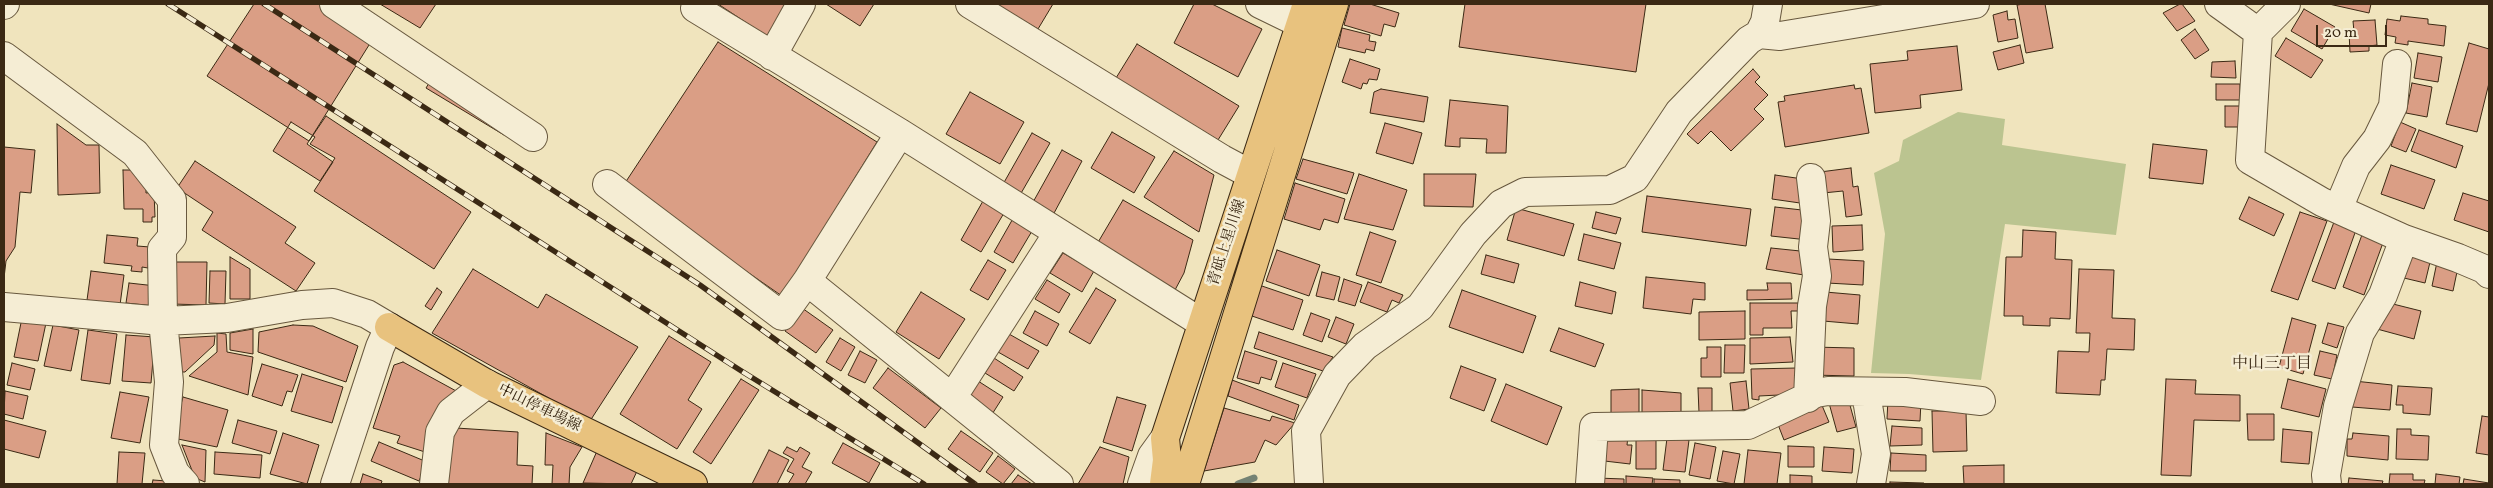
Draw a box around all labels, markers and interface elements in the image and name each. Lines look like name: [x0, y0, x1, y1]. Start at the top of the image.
scale bar: [2318, 15, 2389, 47]
text: 20 m: [2324, 23, 2357, 44]
street label: 青砥上星川線: [1206, 197, 1250, 289]
district label: 中山三丁目: [2232, 355, 2312, 375]
street label: 中山停車場線: [495, 381, 583, 437]

